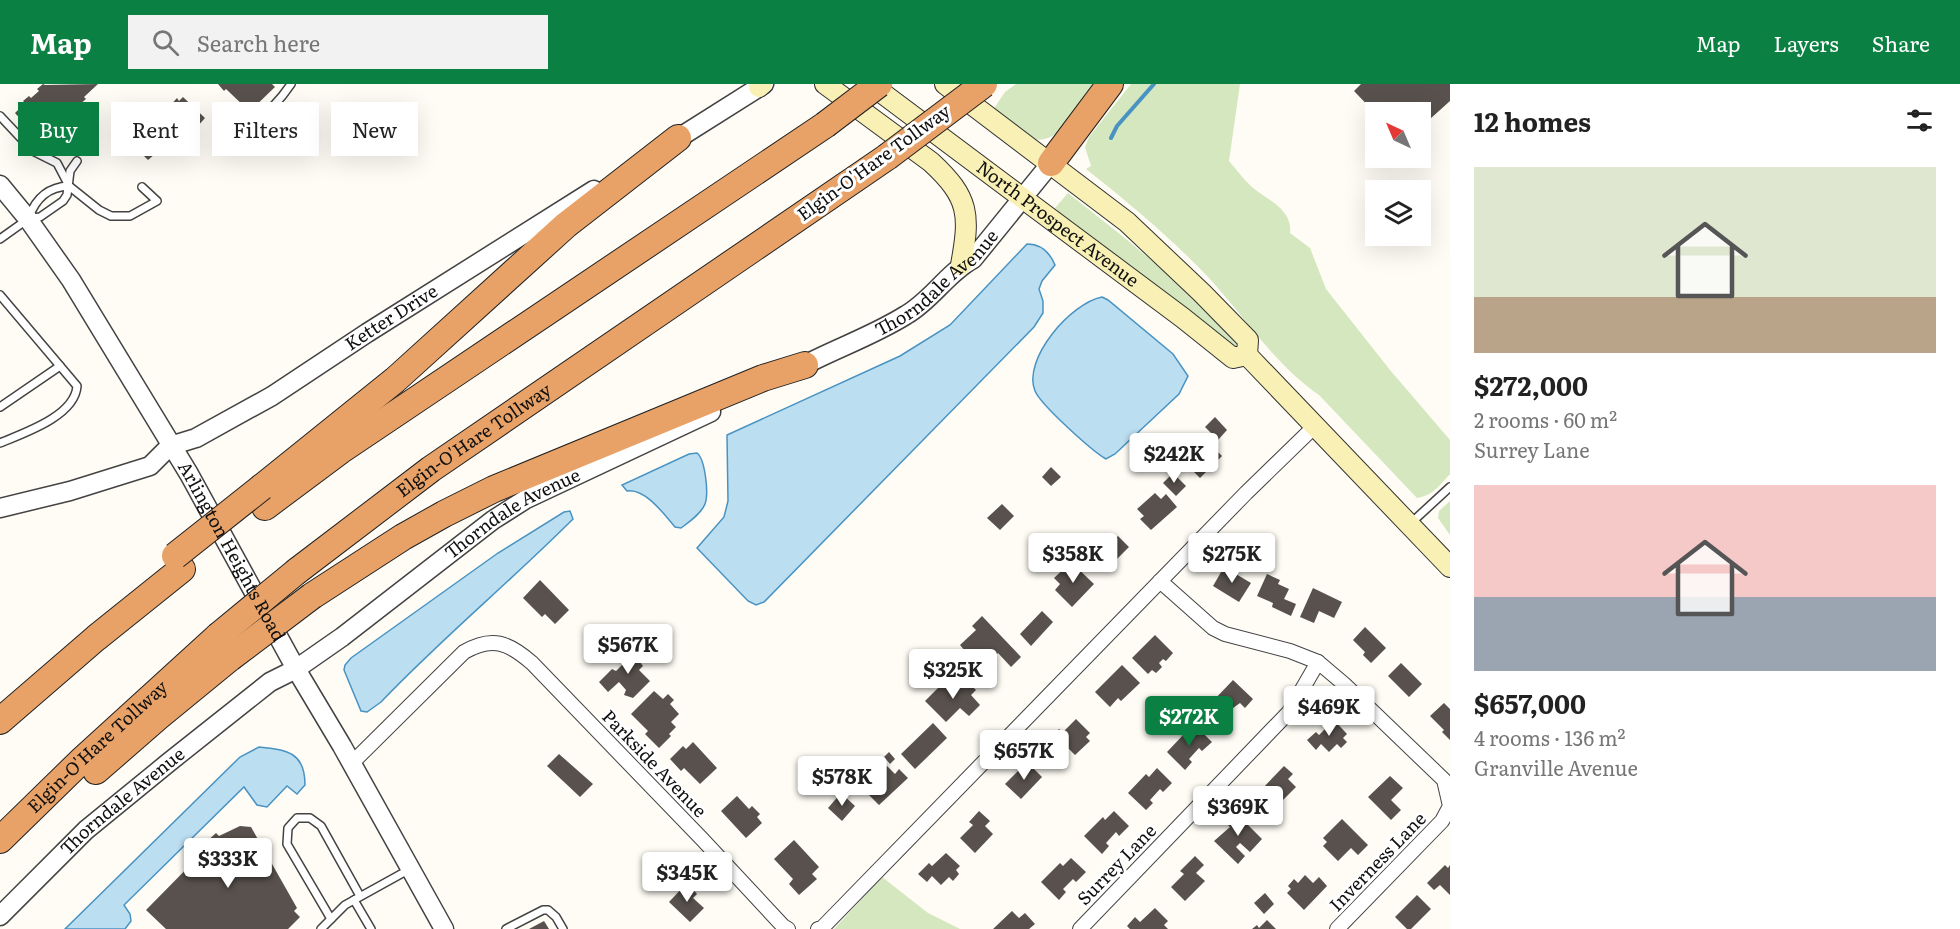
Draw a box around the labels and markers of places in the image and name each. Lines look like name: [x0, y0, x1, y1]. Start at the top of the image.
pin: $242K: [1132, 433, 1216, 484]
pin: $358K: [1031, 533, 1115, 584]
pin: $275K: [1190, 533, 1274, 584]
pin: $567K: [586, 624, 670, 675]
pin: $325K: [911, 649, 995, 700]
pin: $469K: [1287, 686, 1371, 737]
pin: $272K: [1147, 696, 1231, 747]
pin: $657K: [982, 730, 1066, 781]
pin: $578K: [800, 756, 884, 807]
pin: $369K: [1196, 786, 1280, 837]
pin: $333K: [186, 838, 270, 889]
pin: $345K: [645, 852, 729, 903]

